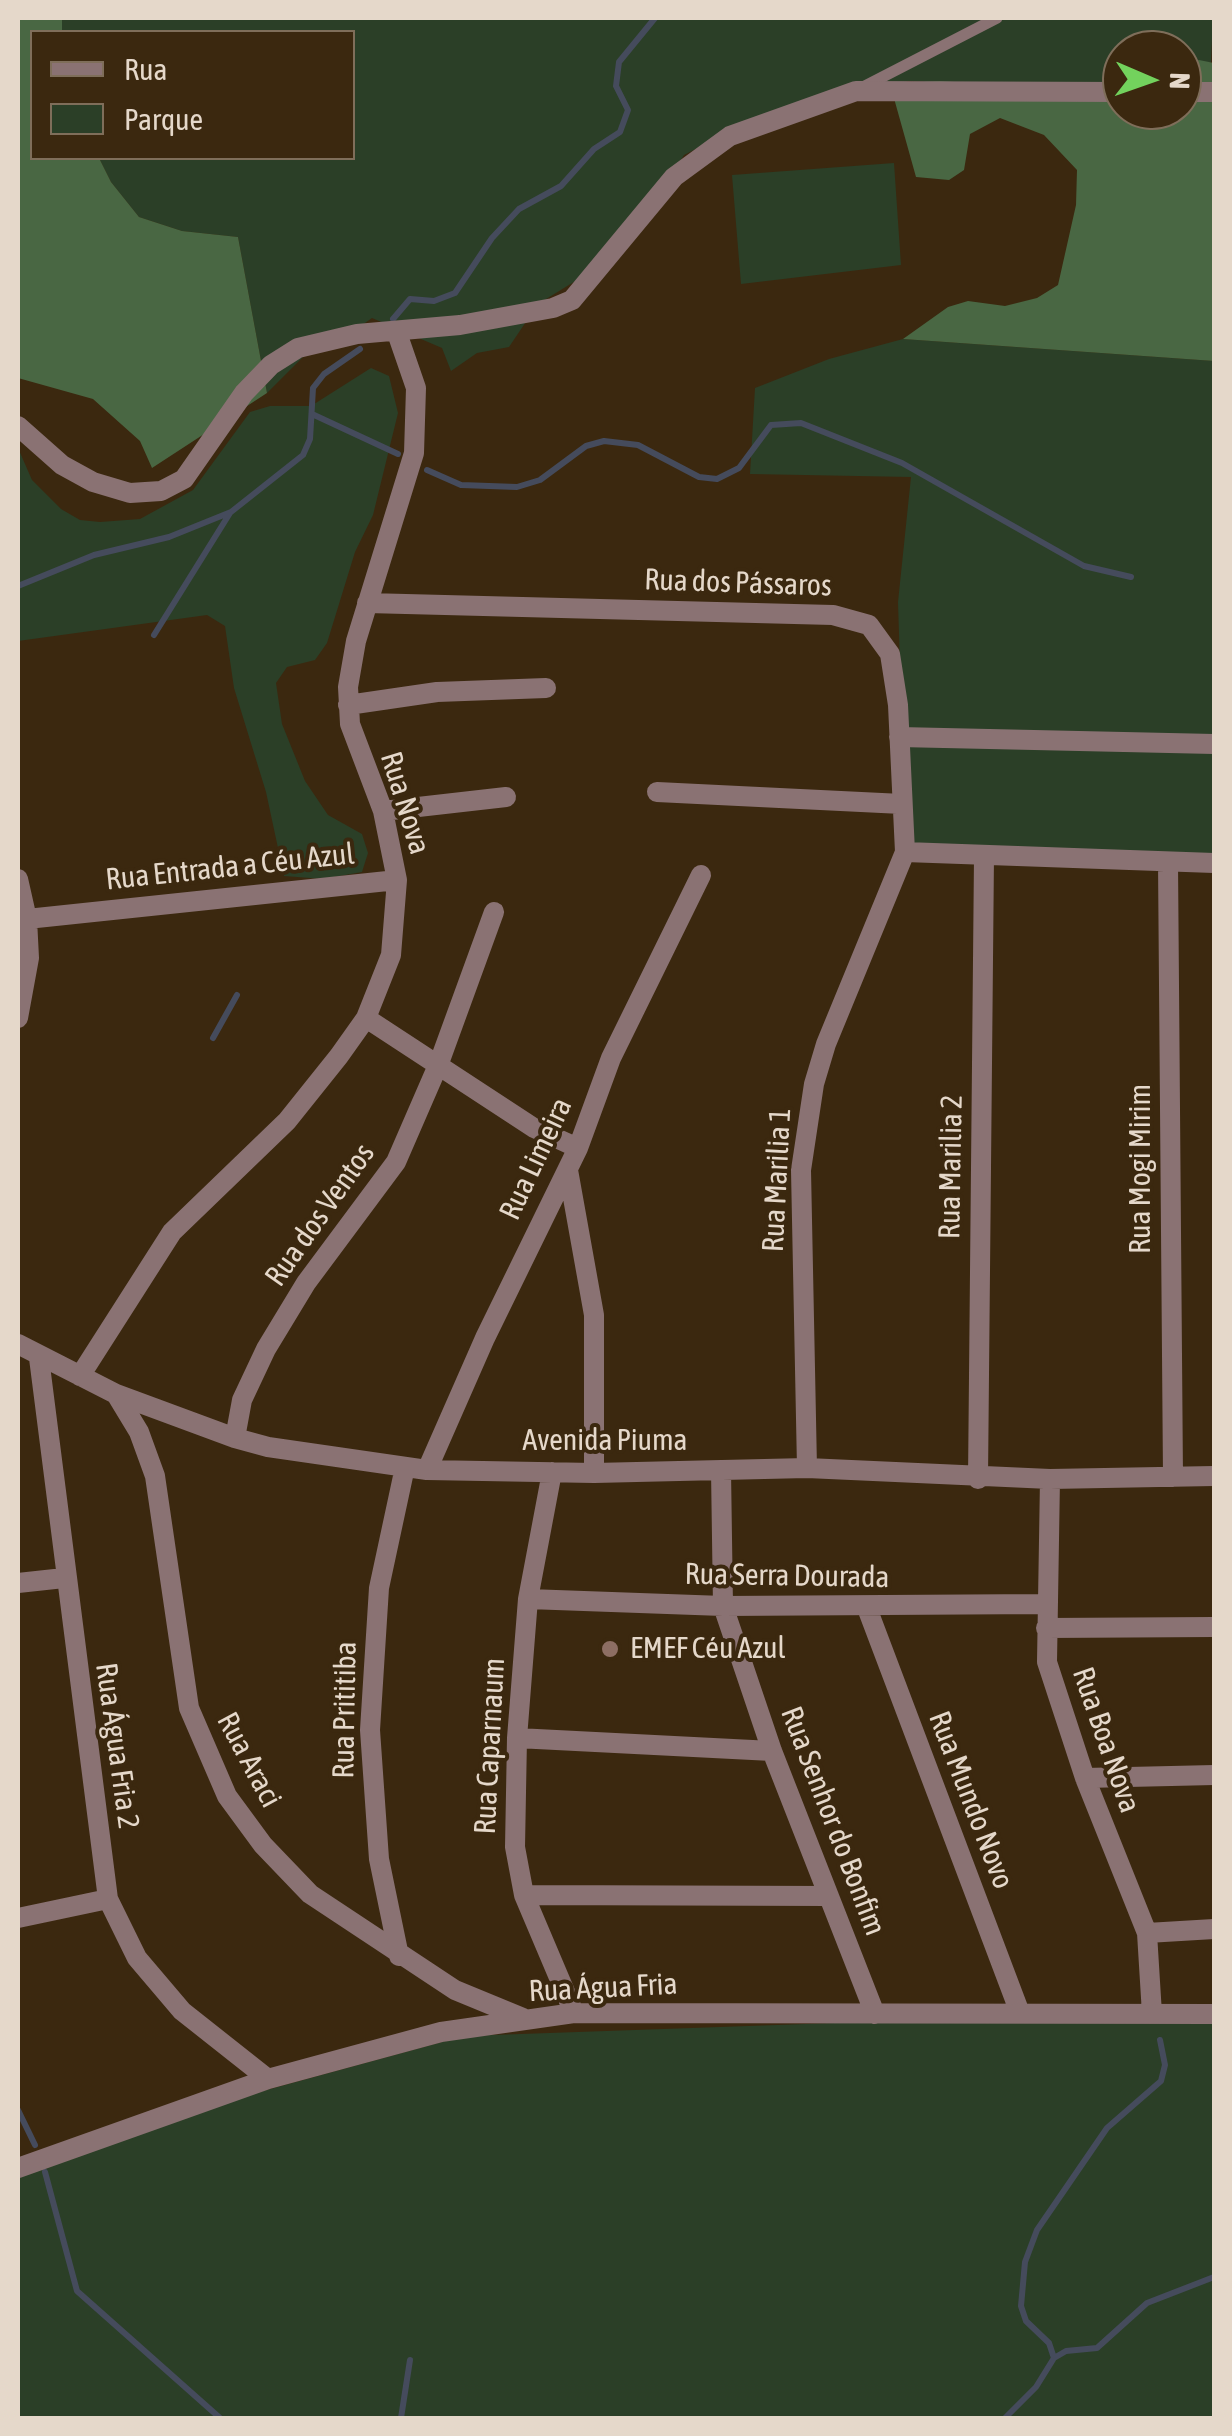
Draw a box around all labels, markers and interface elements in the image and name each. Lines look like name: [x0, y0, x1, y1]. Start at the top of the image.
legend: [30, 30, 355, 160]
north arrow: [1102, 30, 1202, 130]
text: Rua: [124, 52, 167, 86]
text: N: [1164, 72, 1196, 90]
text: Parque: [124, 102, 203, 136]
street label: Rua dos Pássaros: [644, 562, 832, 604]
street label: Rua Nova: [372, 748, 438, 858]
street label: Rua Entrada a Céu Azul: [104, 836, 356, 898]
street label: Rua Mogi Mirim: [1123, 1084, 1159, 1254]
street label: Rua Limeira: [492, 1092, 580, 1226]
street label: Rua Marilia 2: [932, 1095, 970, 1239]
street label: Rua Marilia 1: [755, 1107, 799, 1253]
street label: Rua dos Ventos: [258, 1137, 382, 1293]
street label: Avenida Piuma: [522, 1423, 688, 1459]
street label: Rua Serra Dourada: [684, 1556, 890, 1596]
place label: EMEF Céu Azul: [630, 1631, 786, 1667]
marker: EMEF Céu Azul: [599, 1638, 621, 1660]
street label: Rua Prititiba: [326, 1641, 364, 1779]
street label: Rua Caparnaum: [467, 1657, 513, 1835]
street label: Rua Água Fria 2: [88, 1661, 146, 1831]
street label: Rua Boa Nova: [1064, 1663, 1148, 1817]
street label: Rua Senhor do Bonfim: [773, 1702, 893, 1940]
street label: Rua Araci: [209, 1706, 289, 1814]
street label: Rua Mundo Novo: [921, 1706, 1021, 1894]
street label: Rua Água Fria: [528, 1966, 678, 2010]

